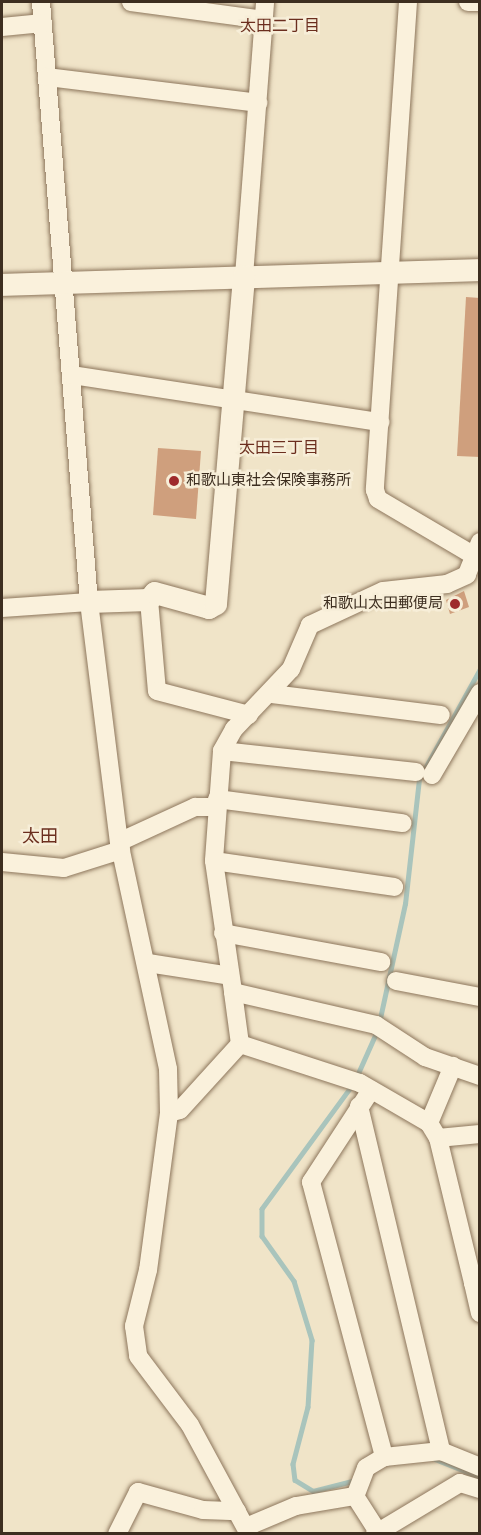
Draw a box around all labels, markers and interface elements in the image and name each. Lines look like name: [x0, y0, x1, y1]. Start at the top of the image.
district label: 太田二丁目: [240, 16, 320, 36]
district label: 太田三丁目: [239, 438, 319, 458]
place label: 和歌山東社会保険事務所: [186, 472, 351, 490]
marker: 和歌山東社会保険事務所: [167, 474, 181, 488]
place label: 和歌山太田郵便局: [323, 595, 443, 613]
marker: 和歌山太田郵便局: [448, 597, 462, 611]
district label: 太田: [22, 825, 58, 847]

